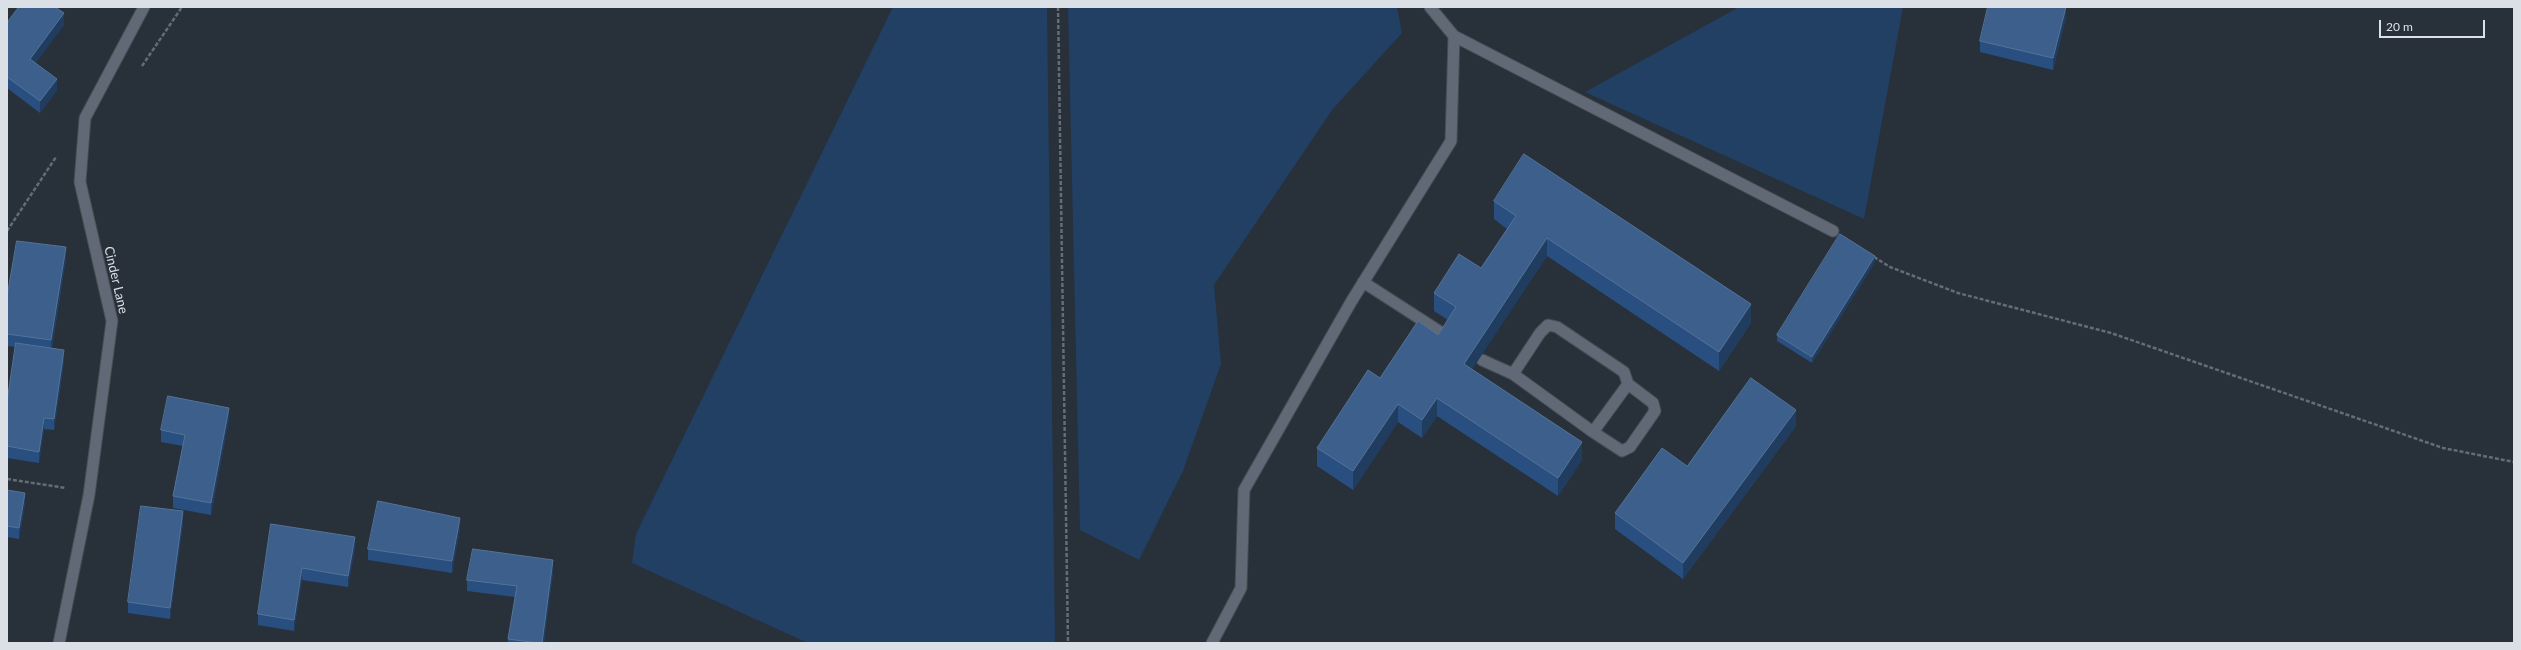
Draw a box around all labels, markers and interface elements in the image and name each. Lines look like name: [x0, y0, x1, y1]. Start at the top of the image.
scale bar: [2381, 12, 2487, 38]
text: 20 m: [2386, 19, 2413, 34]
street label: Cinder Lane: [101, 245, 131, 315]

